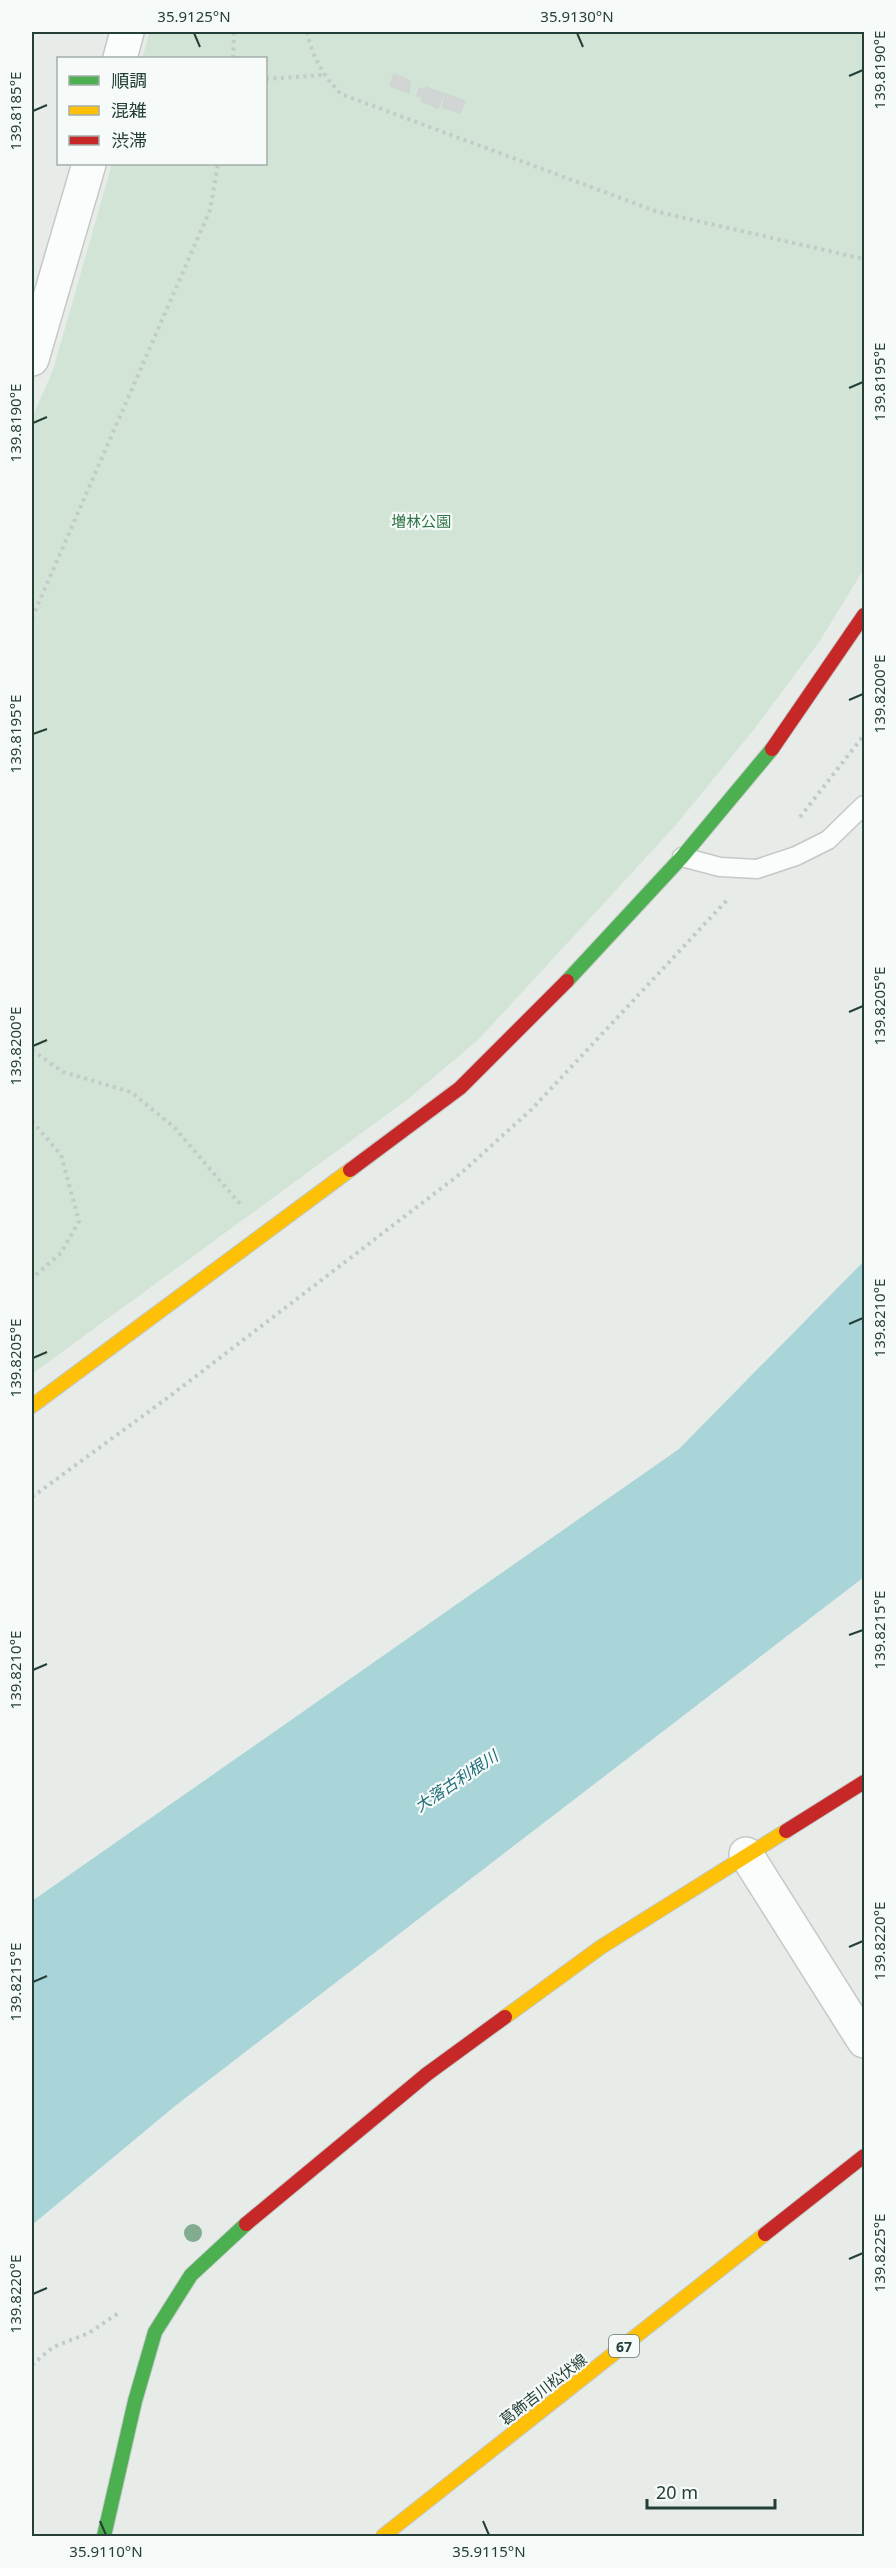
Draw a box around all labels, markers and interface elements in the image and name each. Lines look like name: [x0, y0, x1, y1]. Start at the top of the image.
text: 35.9125°N: [157, 6, 231, 26]
text: 35.9130°N: [540, 6, 614, 26]
text: 139.8190°E: [869, 31, 889, 109]
legend: [57, 57, 267, 165]
text: 順調: [111, 68, 147, 92]
text: 139.8185°E: [5, 72, 25, 150]
text: 混雑: [111, 98, 147, 122]
text: 渋滞: [111, 128, 147, 152]
text: 139.8195°E: [869, 343, 889, 421]
text: 139.8190°E: [5, 384, 25, 462]
park label: 増林公園: [391, 511, 451, 531]
text: 139.8200°E: [869, 655, 889, 733]
text: 139.8195°E: [5, 695, 25, 773]
text: 139.8205°E: [869, 967, 889, 1045]
text: 139.8200°E: [5, 1007, 25, 1085]
text: 139.8210°E: [869, 1279, 889, 1357]
text: 139.8205°E: [5, 1319, 25, 1397]
text: 139.8215°E: [869, 1591, 889, 1669]
text: 139.8210°E: [5, 1631, 25, 1709]
water label: 大落古利根川: [410, 1744, 504, 1817]
text: 139.8220°E: [869, 1902, 889, 1980]
text: 139.8215°E: [5, 1943, 25, 2021]
text: 139.8225°E: [869, 2214, 889, 2292]
text: 139.8220°E: [5, 2255, 25, 2333]
road number: 67: [609, 2335, 639, 2357]
street label: 葛飾吉川松伏線: [495, 2349, 591, 2429]
scale bar: [647, 2472, 774, 2510]
text: 20 m: [656, 2480, 698, 2504]
text: 35.9110°N: [69, 2541, 143, 2561]
text: 35.9115°N: [452, 2541, 526, 2561]

